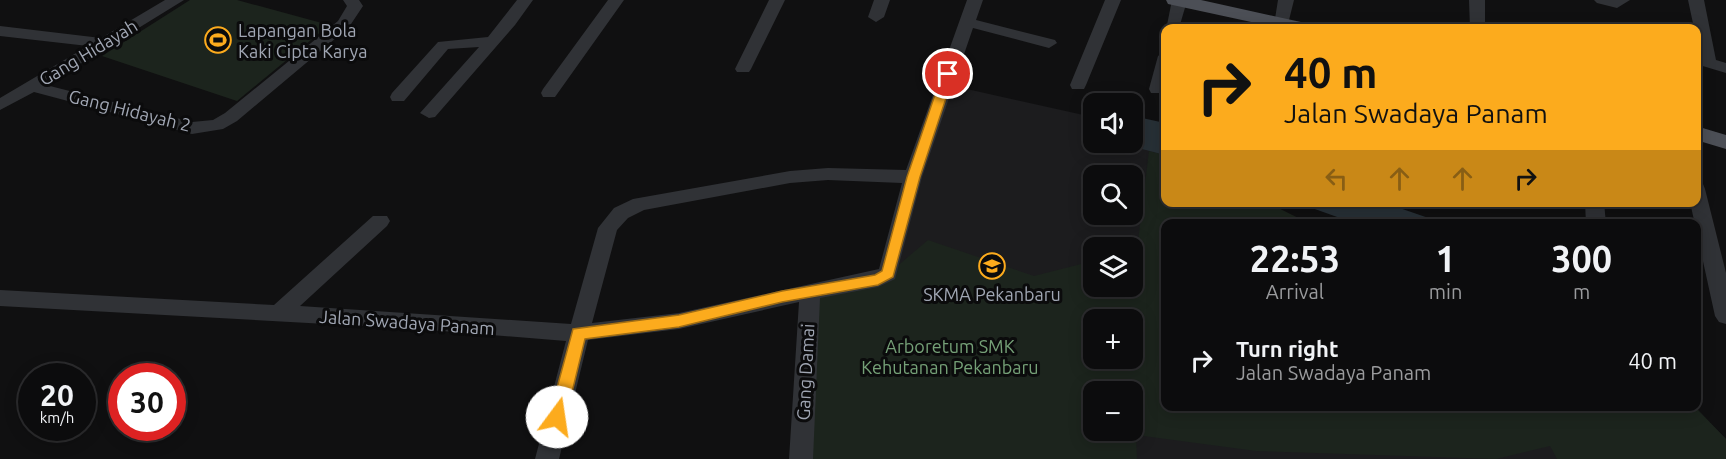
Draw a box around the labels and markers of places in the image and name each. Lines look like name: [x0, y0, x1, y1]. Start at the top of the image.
place label: Lapangan Bola Kaki Cipta Karya: [238, 20, 367, 61]
sports icon: Lapangan Bola Kaki Cipta Karya: [203, 25, 233, 55]
pin: [922, 48, 973, 99]
school or university icon: SKMA Pekanbaru: [977, 251, 1007, 281]
place label: SKMA Pekanbaru: [923, 284, 1061, 304]

